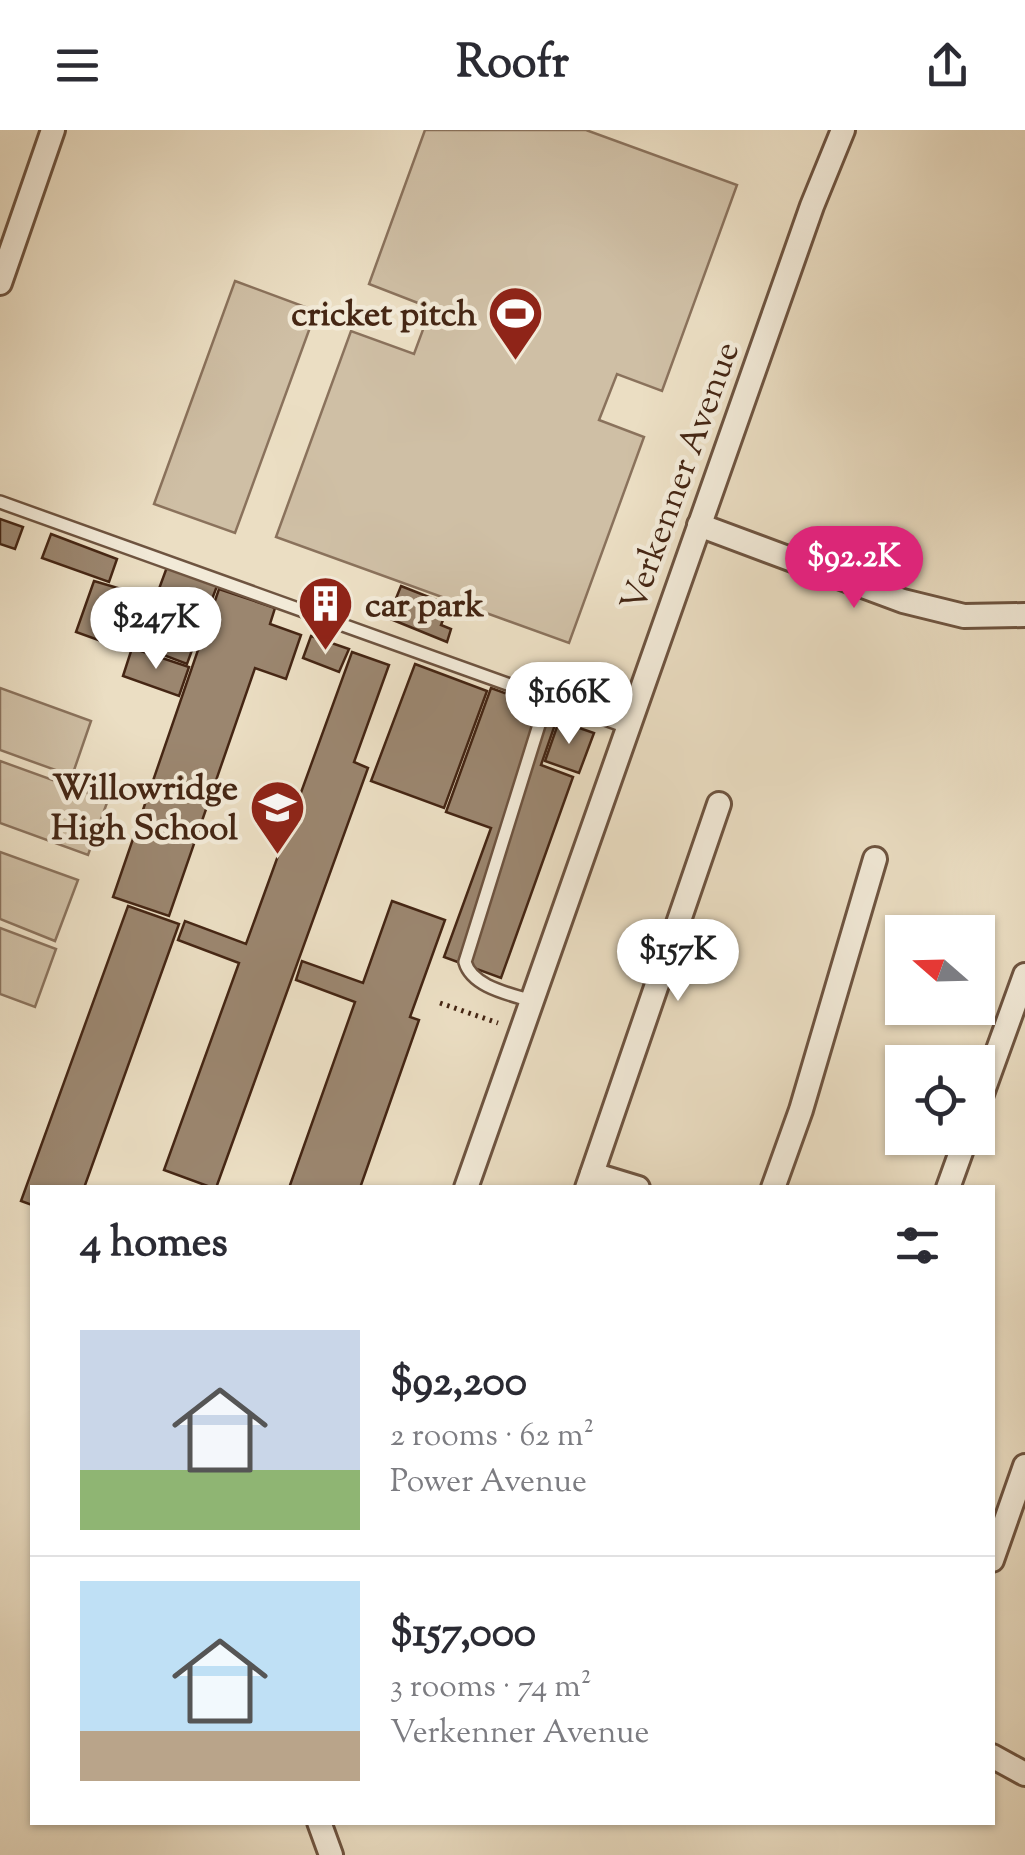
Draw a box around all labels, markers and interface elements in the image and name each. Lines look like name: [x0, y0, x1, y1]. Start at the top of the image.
text: Roofr: [456, 33, 569, 98]
icon: menu: [50, 38, 105, 93]
icon: share: [920, 38, 975, 93]
sports icon: cricket pitch: [486, 283, 546, 362]
place label: cricket pitch: [291, 291, 477, 342]
street label: Verkenner Avenue: [610, 335, 755, 619]
pin: $92.2K: [773, 526, 935, 611]
text: $92.2K: [807, 535, 901, 581]
building icon: car park: [296, 574, 356, 653]
place label: car park: [365, 582, 484, 633]
pin: $247K: [86, 587, 226, 672]
text: $247K: [112, 596, 200, 642]
pin: $166K: [499, 662, 639, 747]
text: $166K: [528, 671, 610, 717]
place label: Willowridge High School: [51, 765, 238, 856]
school or university icon: Willowridge High School: [247, 777, 307, 856]
north arrow: [885, 915, 995, 1025]
map controls: [885, 915, 995, 1155]
pin: $157K: [608, 919, 748, 1004]
text: $157K: [639, 928, 717, 974]
button: locate: [885, 1045, 995, 1155]
text: 4 homes: [80, 1215, 228, 1275]
icon: filters: [890, 1218, 945, 1273]
text: $92,200: [390, 1354, 527, 1414]
icon: home: [160, 1370, 280, 1490]
text: 2 rooms · 62 m²: [390, 1414, 594, 1460]
text: Power Avenue: [390, 1460, 587, 1506]
text: $157,000: [390, 1605, 536, 1665]
icon: home: [160, 1621, 280, 1741]
text: 3 rooms · 74 m²: [390, 1665, 592, 1711]
text: Verkenner Avenue: [390, 1711, 649, 1757]

